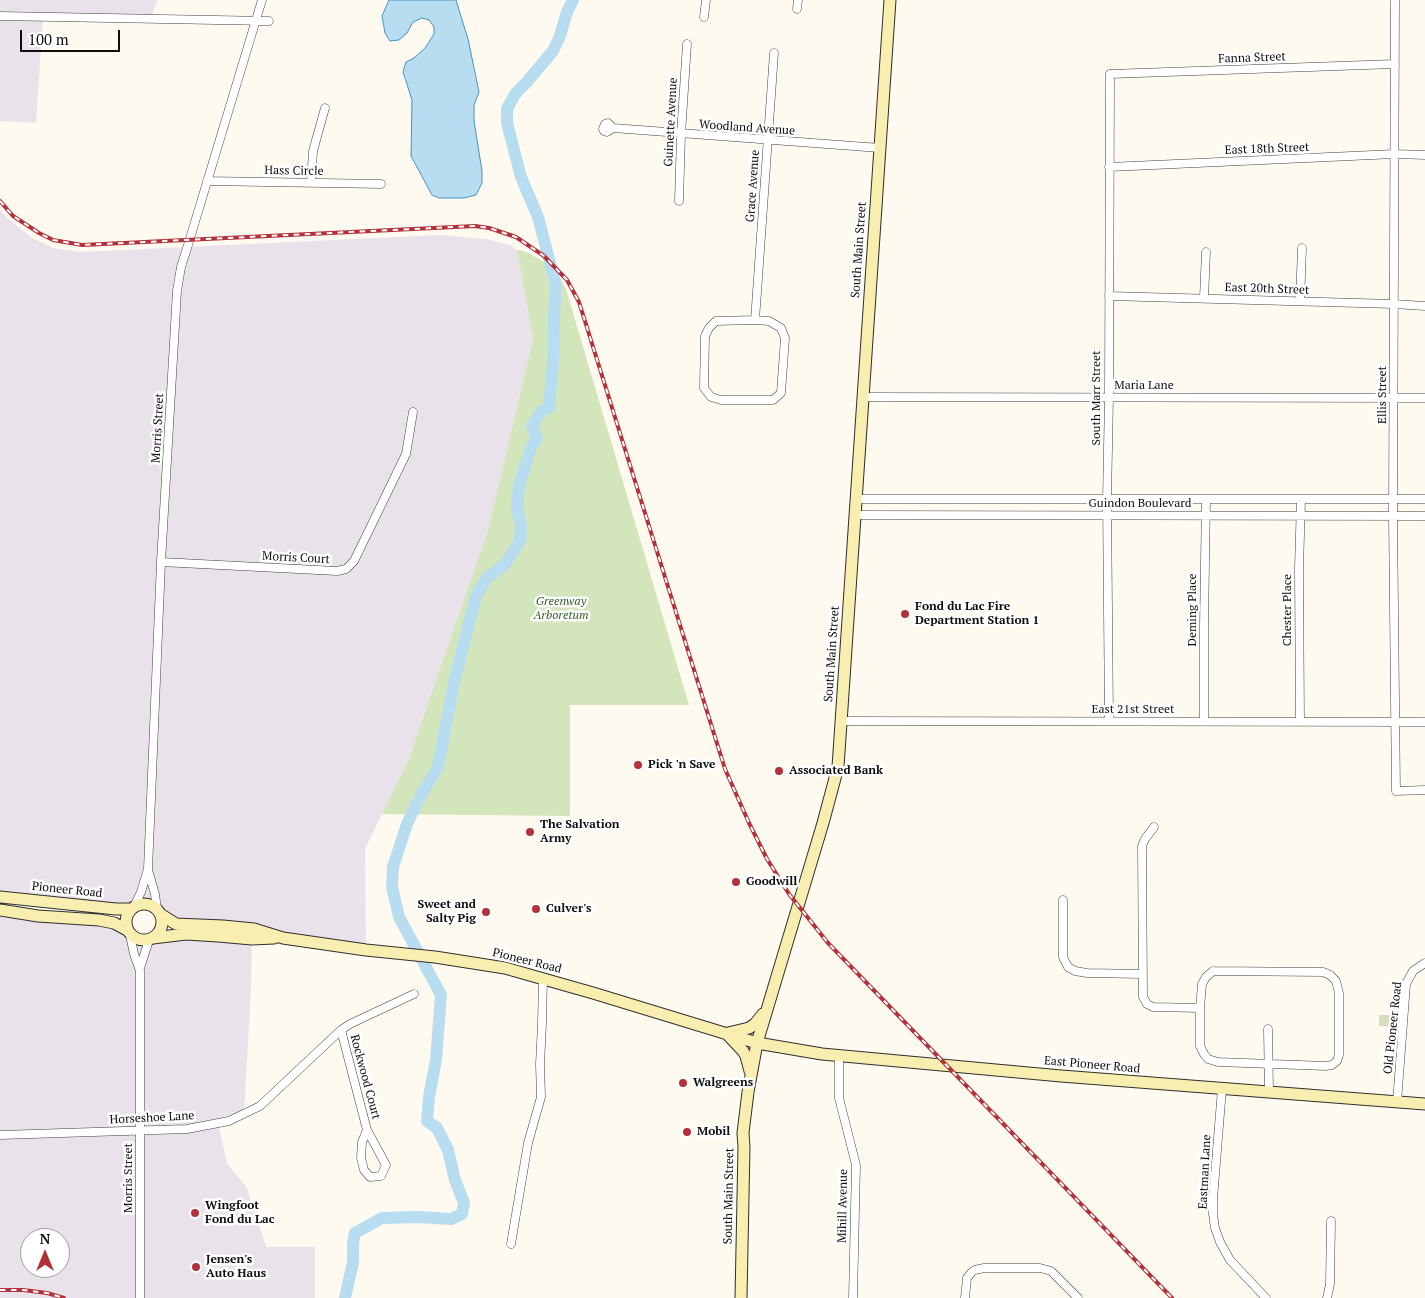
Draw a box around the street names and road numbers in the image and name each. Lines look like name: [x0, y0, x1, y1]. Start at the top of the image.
street label: Fanna Street: [1218, 50, 1286, 66]
street label: Guinette Avenue: [661, 77, 681, 167]
street label: Woodland Avenue: [699, 117, 795, 139]
street label: East 18th Street: [1224, 140, 1310, 158]
street label: Grace Avenue: [743, 149, 763, 223]
street label: Hass Circle: [264, 163, 324, 179]
street label: South Main Street: [848, 201, 870, 299]
street label: East 20th Street: [1224, 280, 1310, 298]
street label: South Marr Street: [1090, 351, 1104, 445]
street label: Ellis Street: [1376, 366, 1390, 424]
street label: Maria Lane: [1114, 379, 1174, 393]
street label: Morris Street: [149, 393, 167, 463]
street label: Guindon Boulevard: [1089, 497, 1191, 511]
street label: Morris Court: [262, 549, 330, 567]
street label: Deming Place: [1186, 573, 1200, 647]
street label: Chester Place: [1281, 574, 1295, 646]
street label: South Main Street: [821, 605, 843, 703]
street label: East 21st Street: [1092, 703, 1174, 717]
street label: Pioneer Road: [31, 879, 103, 901]
street label: Pioneer Road: [491, 945, 563, 977]
street label: Old Pioneer Road: [1381, 981, 1405, 1075]
street label: Rockwood Court: [347, 1033, 383, 1121]
street label: East Pioneer Road: [1043, 1054, 1141, 1076]
street label: Horseshoe Lane: [109, 1109, 195, 1127]
street label: Eastman Lane: [1196, 1134, 1214, 1210]
street label: Morris Street: [122, 1143, 136, 1213]
street label: South Main Street: [721, 1148, 737, 1244]
street label: Mihill Avenue: [835, 1169, 851, 1243]

